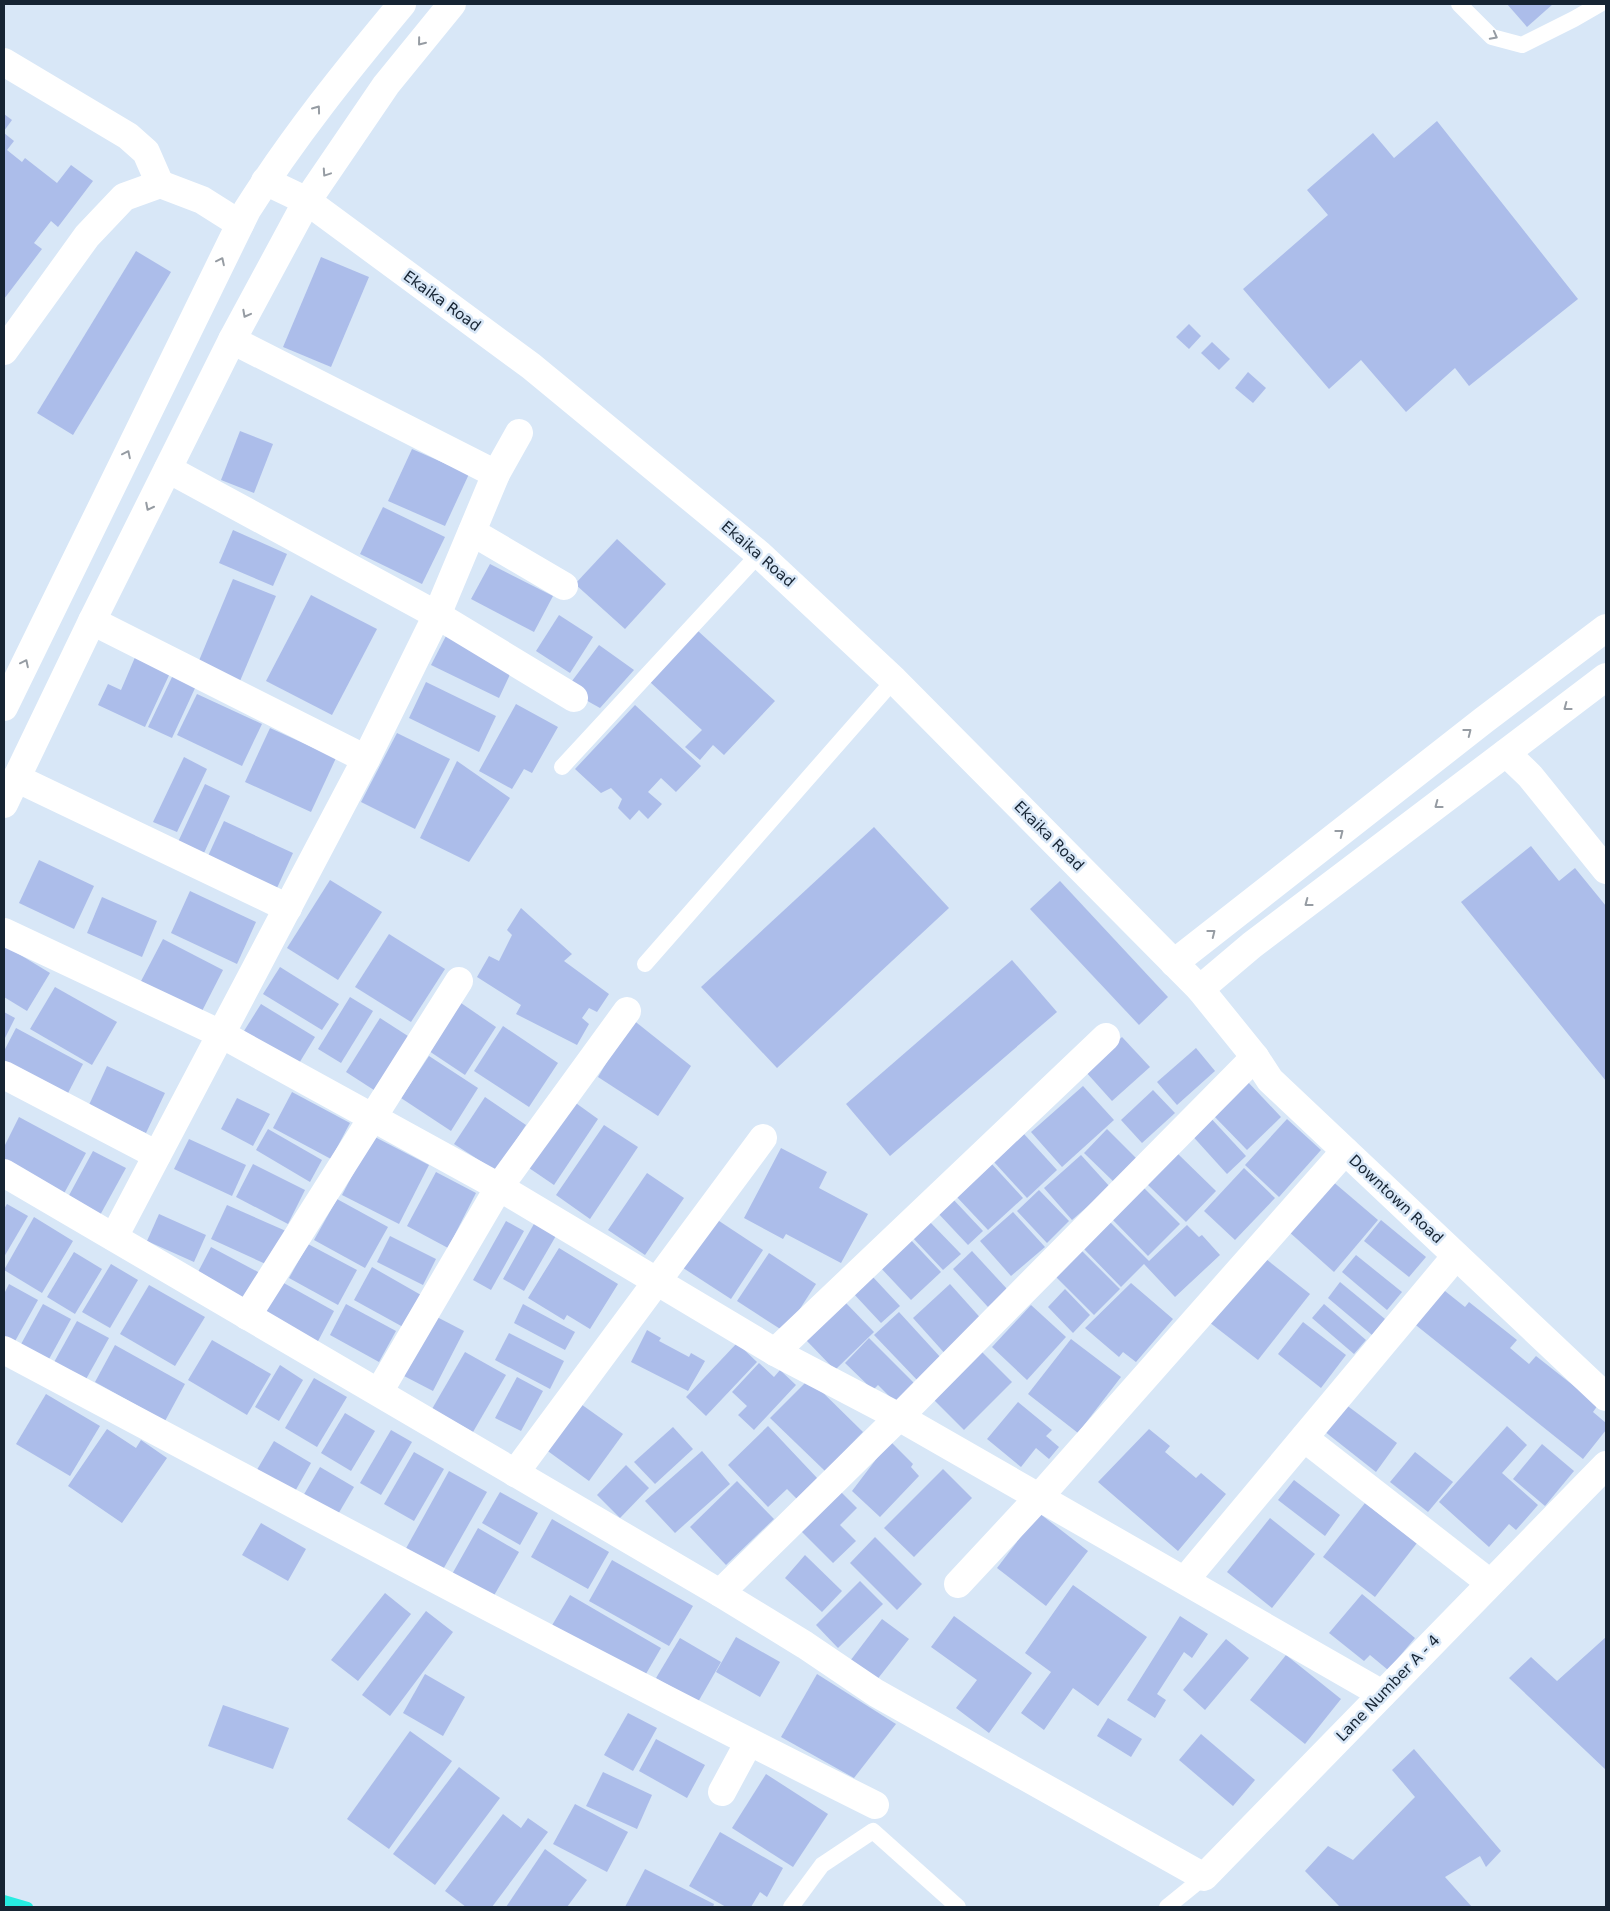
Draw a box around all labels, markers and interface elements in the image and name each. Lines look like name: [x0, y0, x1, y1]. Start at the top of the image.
one-way arrow: [1489, 30, 1498, 40]
one-way arrow: [419, 36, 427, 45]
one-way arrow: [311, 105, 320, 115]
one-way arrow: [323, 167, 332, 177]
one-way arrow: [215, 257, 226, 266]
street label: Ekaika Road: [400, 267, 484, 335]
one-way arrow: [242, 309, 252, 318]
one-way arrow: [121, 451, 131, 460]
one-way arrow: [146, 501, 156, 510]
street label: Ekaika Road: [718, 517, 798, 591]
one-way arrow: [19, 660, 29, 669]
one-way arrow: [1563, 701, 1573, 710]
one-way arrow: [1462, 729, 1471, 738]
street label: Ekaika Road: [1010, 797, 1088, 875]
one-way arrow: [1435, 799, 1444, 807]
one-way arrow: [1334, 830, 1343, 838]
one-way arrow: [1305, 897, 1314, 905]
one-way arrow: [1206, 931, 1215, 939]
street label: Downtown Road: [1345, 1151, 1447, 1247]
street label: Lane Number A - 4: [1333, 1631, 1443, 1745]

